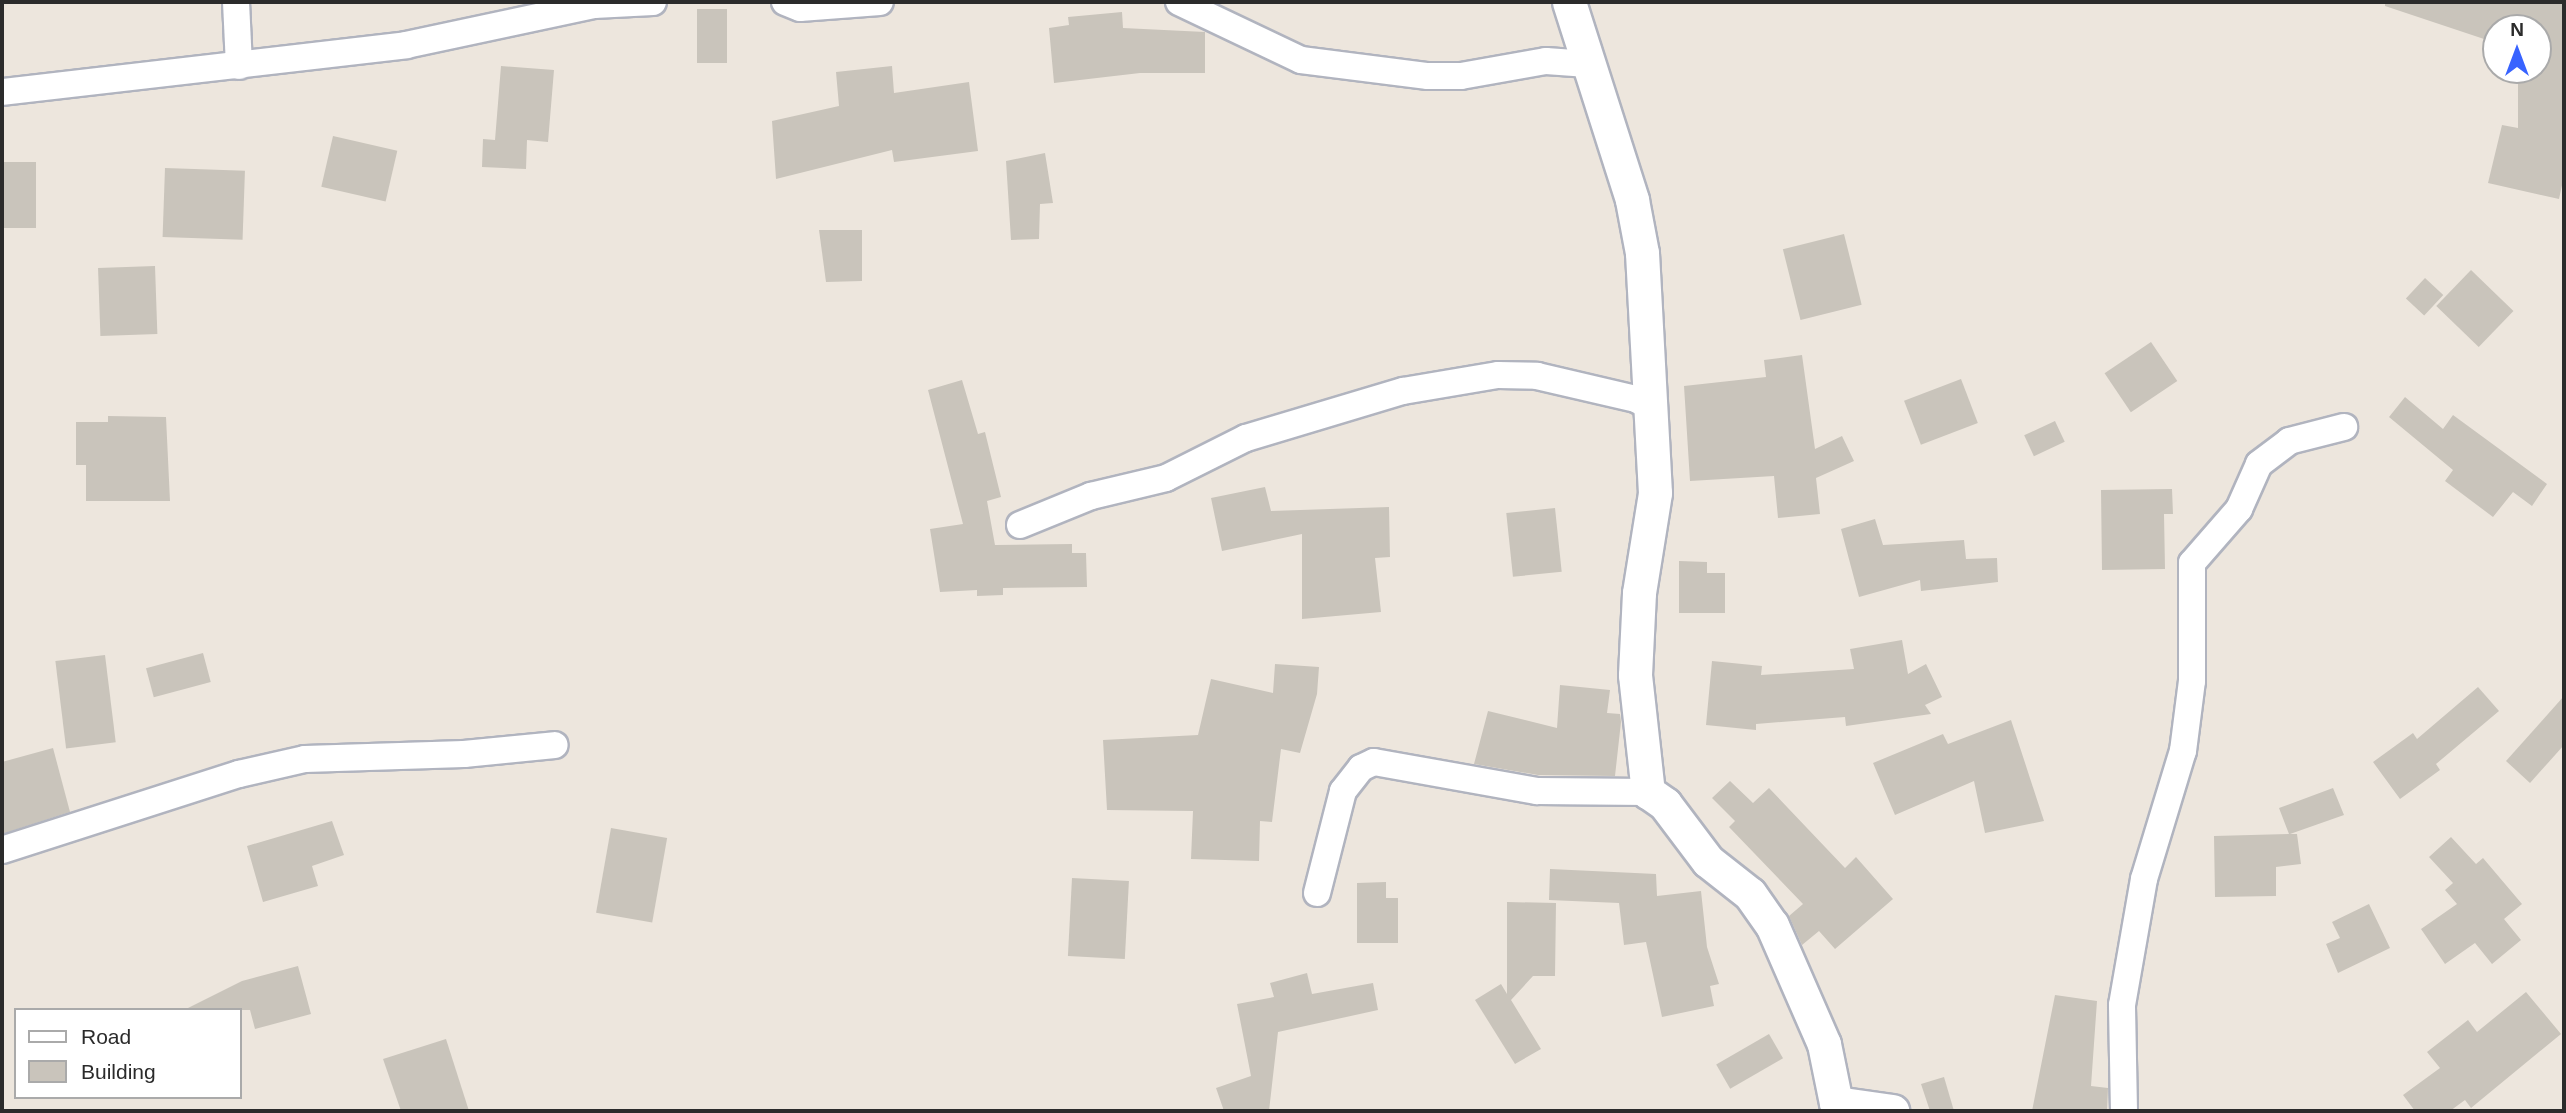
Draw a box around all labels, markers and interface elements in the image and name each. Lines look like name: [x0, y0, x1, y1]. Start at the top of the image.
north arrow: [2482, 14, 2552, 84]
text: N: [2510, 19, 2524, 40]
legend: [14, 1008, 242, 1099]
text: Road: [81, 1025, 131, 1048]
text: Building: [81, 1060, 156, 1083]

